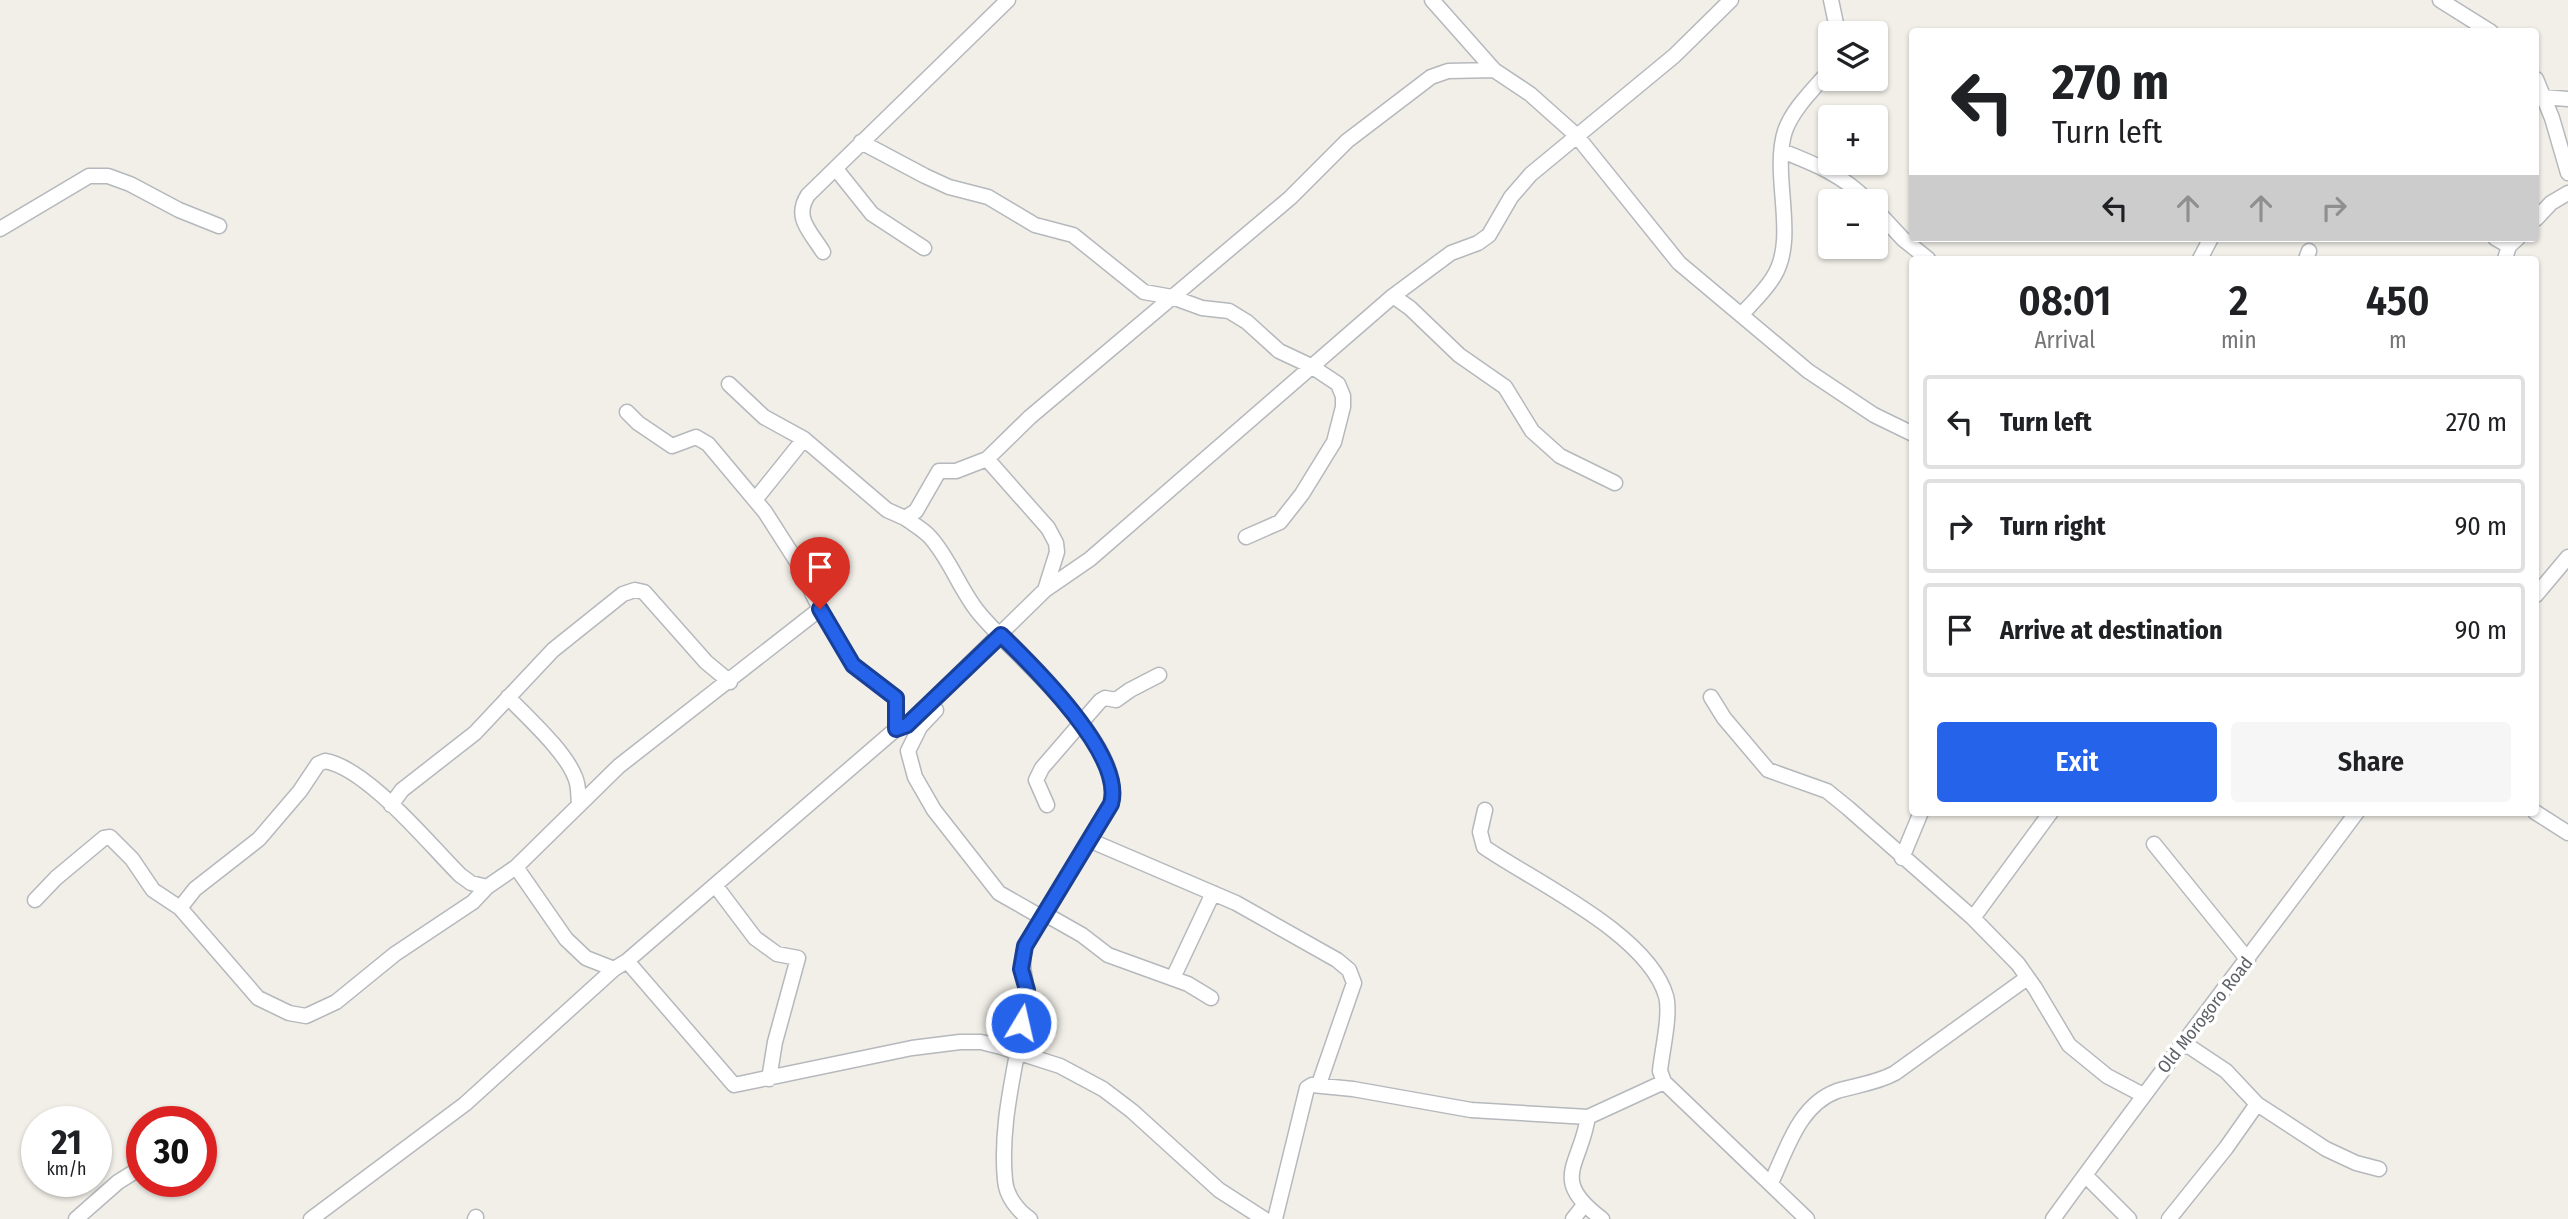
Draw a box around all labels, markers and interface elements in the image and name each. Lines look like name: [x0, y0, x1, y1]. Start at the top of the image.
map controls: [1818, 21, 1888, 259]
button: layers: [1818, 21, 1888, 91]
text: 270 m: [2052, 53, 2169, 112]
icon: left: [1937, 56, 2028, 147]
button: +: [1818, 105, 1888, 175]
text: Turn left: [2052, 113, 2162, 151]
button: −: [1818, 189, 1888, 259]
icon: left: [2096, 189, 2134, 227]
icon: ahead: [2169, 189, 2207, 227]
icon: ahead: [2242, 189, 2280, 227]
icon: right: [2315, 189, 2353, 227]
text: 08:01: [2018, 276, 2112, 326]
text: 2: [2229, 276, 2248, 326]
text: 450: [2366, 276, 2430, 326]
text: Arrival: [2034, 326, 2095, 354]
text: min: [2221, 326, 2257, 354]
text: m: [2389, 326, 2407, 354]
icon: left: [1941, 403, 1979, 441]
text: Turn left: [2000, 407, 2092, 438]
text: 270 m: [2446, 407, 2507, 438]
icon: right: [1941, 507, 1979, 545]
text: Turn right: [2000, 511, 2106, 542]
text: 90 m: [2455, 511, 2507, 542]
pin: [790, 537, 850, 609]
icon: arrive: [801, 548, 839, 586]
icon: arrive: [1941, 611, 1979, 649]
text: Arrive at destination: [2000, 615, 2223, 646]
text: 90 m: [2455, 615, 2507, 646]
button: Exit: [1937, 722, 2217, 802]
button: Share: [2231, 722, 2511, 802]
street label: Old Morogoro Road: [2153, 952, 2257, 1078]
position arrow: [984, 986, 1058, 1060]
speed limit sign: 30: [126, 1106, 217, 1197]
text: 21: [51, 1121, 82, 1163]
text: km/h: [46, 1158, 87, 1180]

